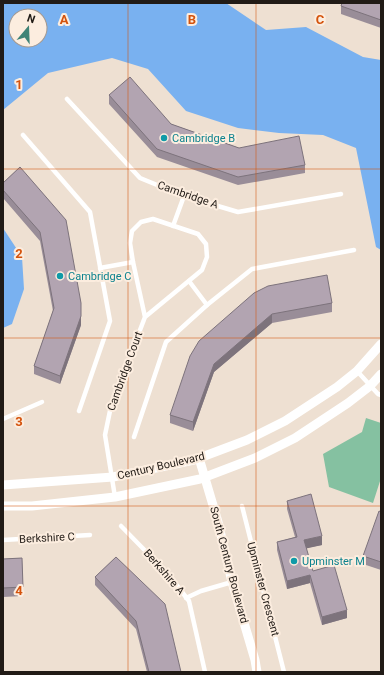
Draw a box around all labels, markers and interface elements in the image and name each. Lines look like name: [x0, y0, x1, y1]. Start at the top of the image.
north arrow: [8, 8, 48, 48]
text: N: [25, 12, 37, 27]
text: A: [60, 12, 69, 27]
text: B: [188, 12, 196, 27]
text: C: [316, 12, 325, 27]
text: 1: [15, 77, 23, 92]
place label: Cambridge B: [172, 132, 235, 145]
marker: Cambridge B: [159, 133, 169, 143]
street label: Cambridge A: [156, 179, 221, 212]
text: 2: [15, 246, 23, 261]
place label: Cambridge C: [68, 270, 131, 283]
marker: Cambridge C: [55, 271, 65, 281]
street label: Cambridge Court: [105, 329, 146, 412]
text: 3: [15, 414, 23, 429]
street label: Century Boulevard: [116, 450, 206, 482]
street label: South Century Boulevard: [207, 505, 251, 625]
street label: Berkshire C: [19, 530, 75, 546]
street label: Upminster Crescent: [244, 541, 282, 638]
street label: Berkshire A: [141, 547, 188, 598]
place label: Upminster M: [302, 555, 365, 568]
marker: Upminster M: [289, 556, 299, 566]
text: 4: [15, 583, 23, 598]

